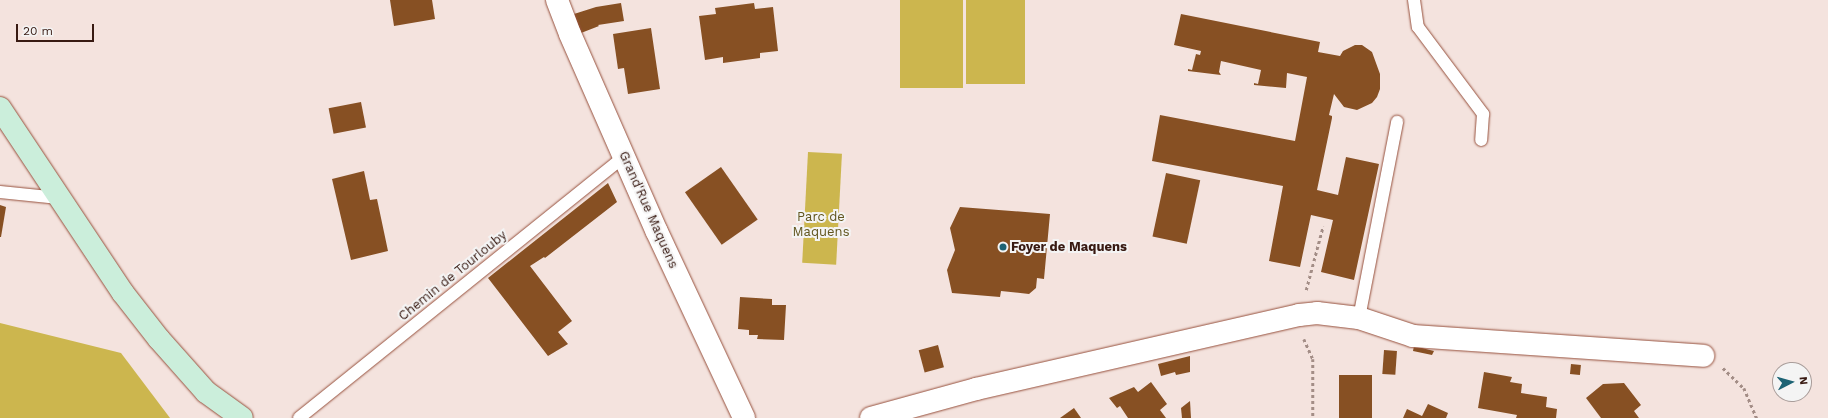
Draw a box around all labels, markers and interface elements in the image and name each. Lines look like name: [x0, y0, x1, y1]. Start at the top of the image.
scale bar: [18, 16, 96, 42]
text: 20 m: [23, 24, 53, 38]
street label: Grand'Rue Maquens: [615, 149, 681, 271]
park label: Parc de Maquens: [793, 210, 849, 241]
street label: Chemin de Tourlouby: [396, 227, 510, 325]
place label: Foyer de Maquens: [1011, 239, 1127, 255]
marker: Foyer de Maquens: [998, 242, 1008, 252]
north arrow: [1772, 362, 1812, 402]
text: N: [1797, 376, 1810, 386]

